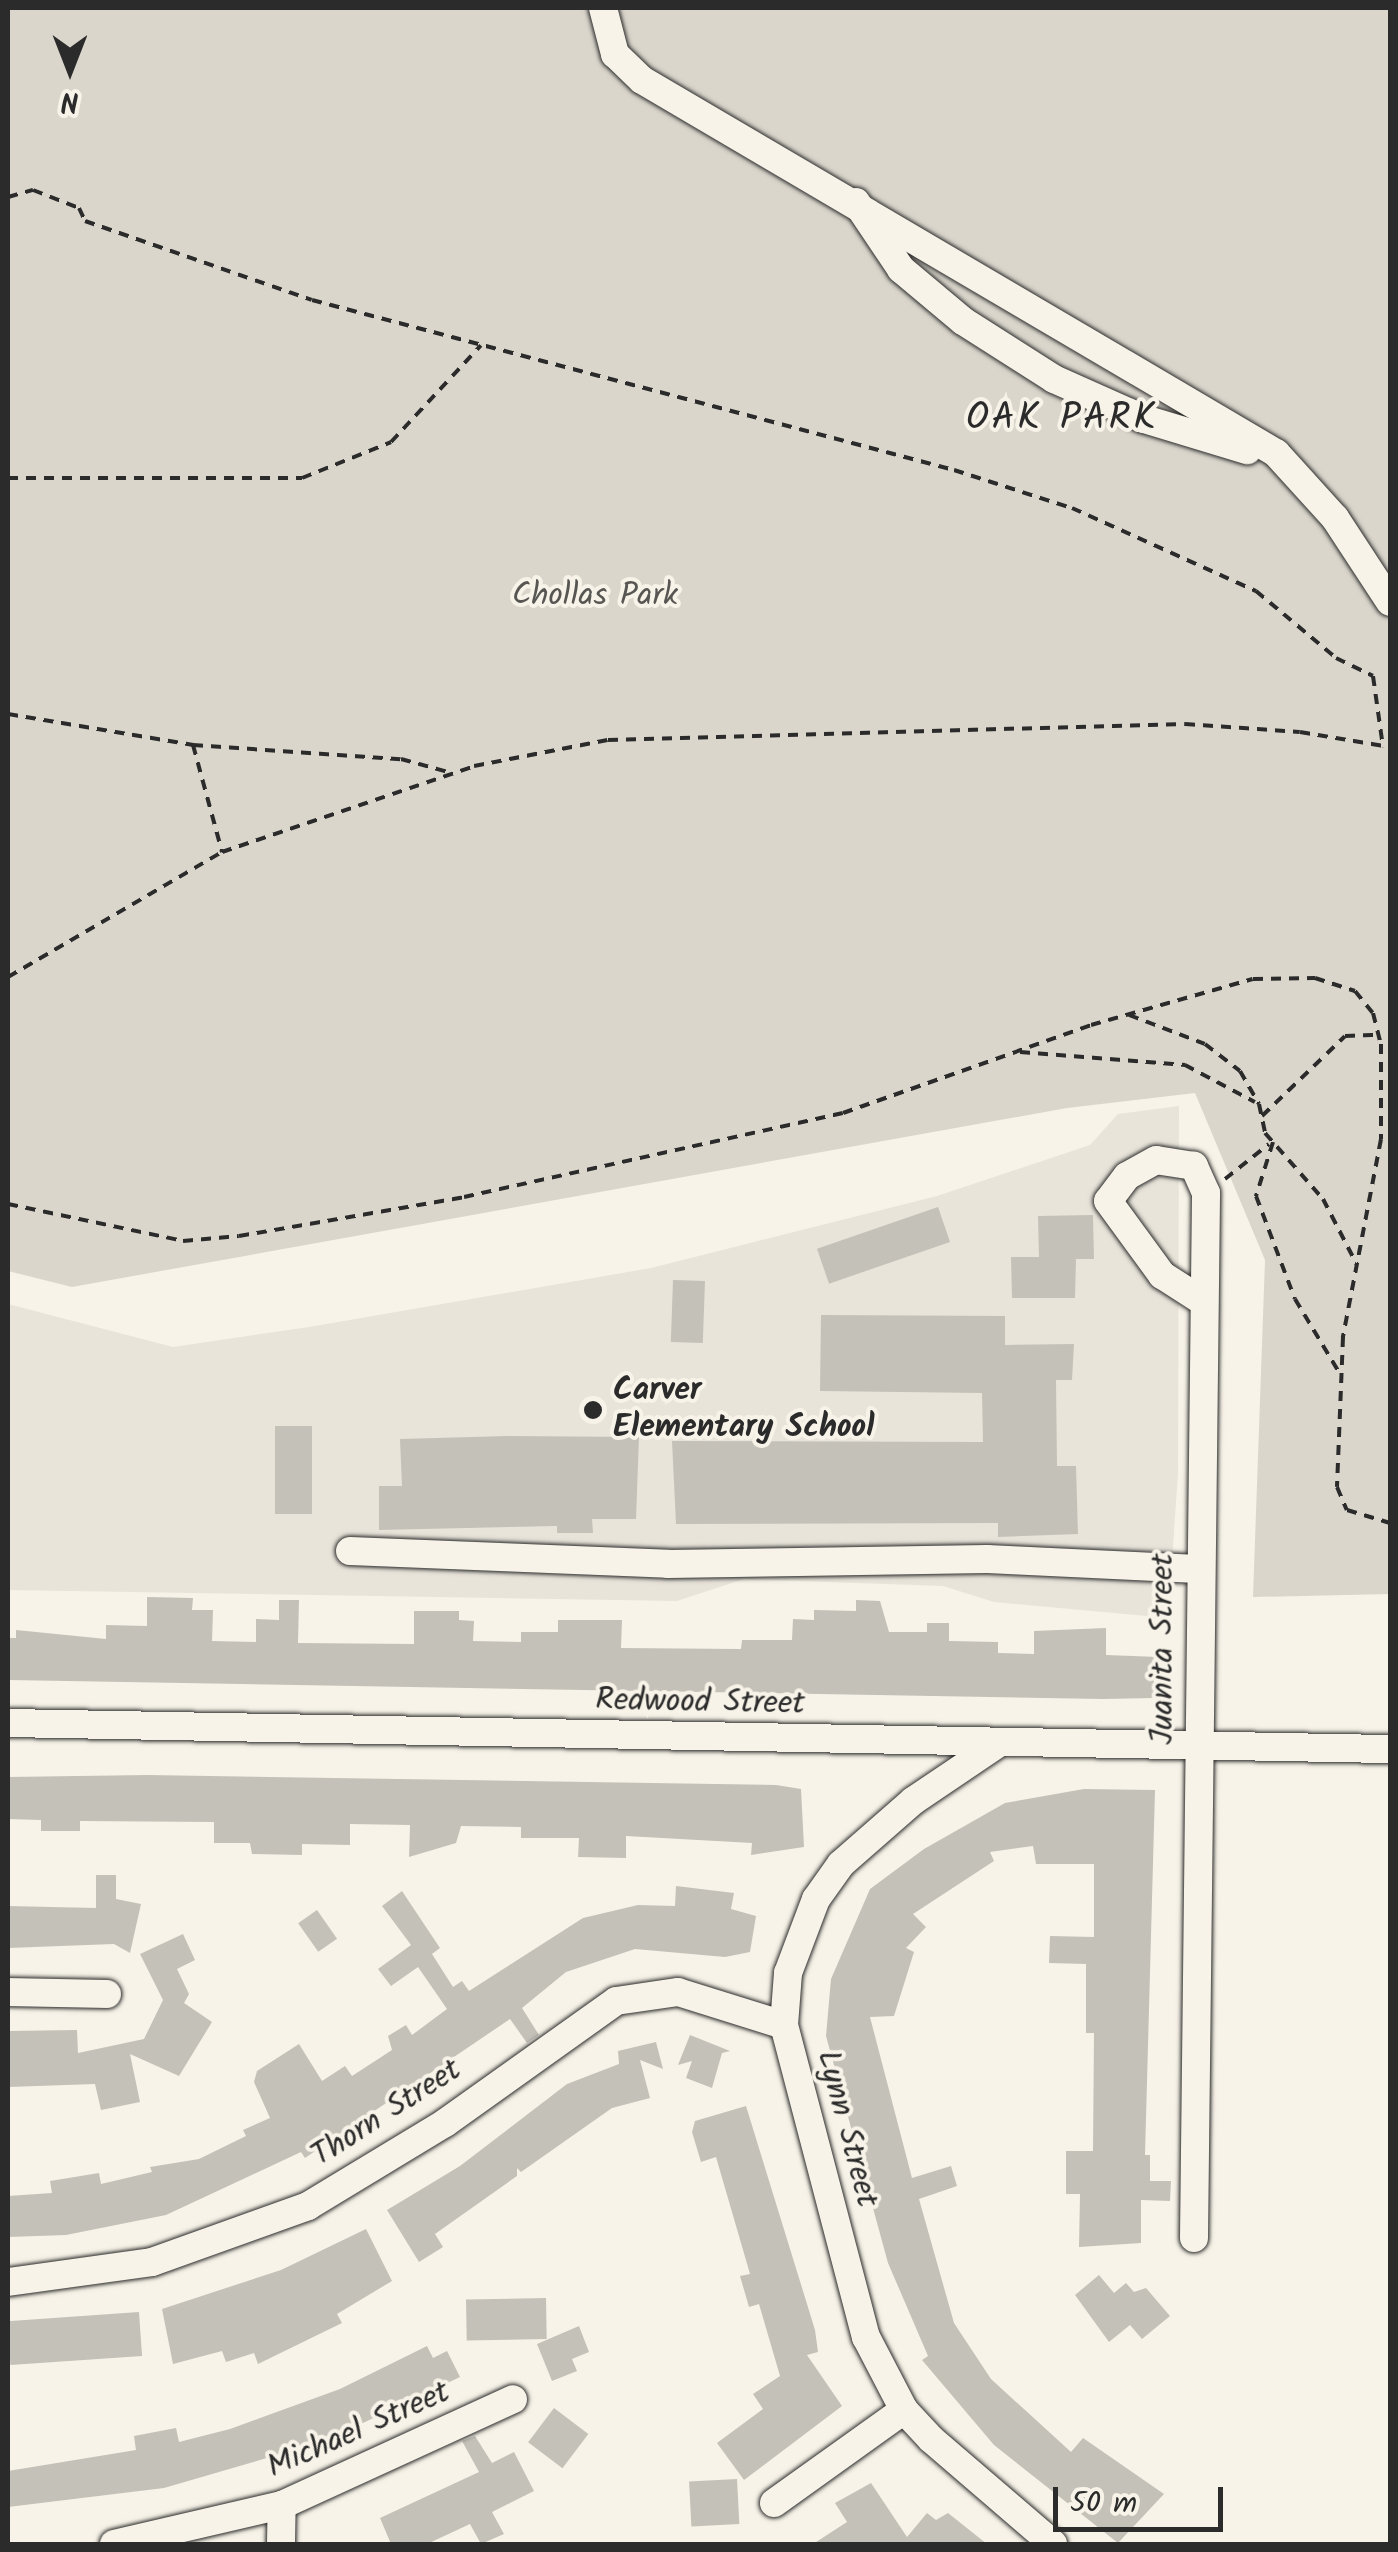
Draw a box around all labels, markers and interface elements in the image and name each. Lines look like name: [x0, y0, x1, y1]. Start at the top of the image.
north arrow: [20, 20, 120, 120]
text: N: [61, 78, 79, 123]
district label: OAK PARK: [966, 397, 1158, 443]
park label: Chollas Park: [512, 577, 678, 615]
place label: Carver Elementary School: [613, 1373, 875, 1448]
marker: Carver Elementary School: [582, 1399, 604, 1421]
street label: Juanita Street: [1145, 1553, 1183, 1745]
street label: Redwood Street: [595, 1682, 805, 1724]
street label: Lynn Street: [807, 2046, 885, 2212]
street label: Thorn Street: [305, 2051, 469, 2177]
street label: Michael Street: [262, 2374, 456, 2488]
scale bar: [1058, 2467, 1228, 2529]
text: 50 m: [1070, 2480, 1137, 2528]

